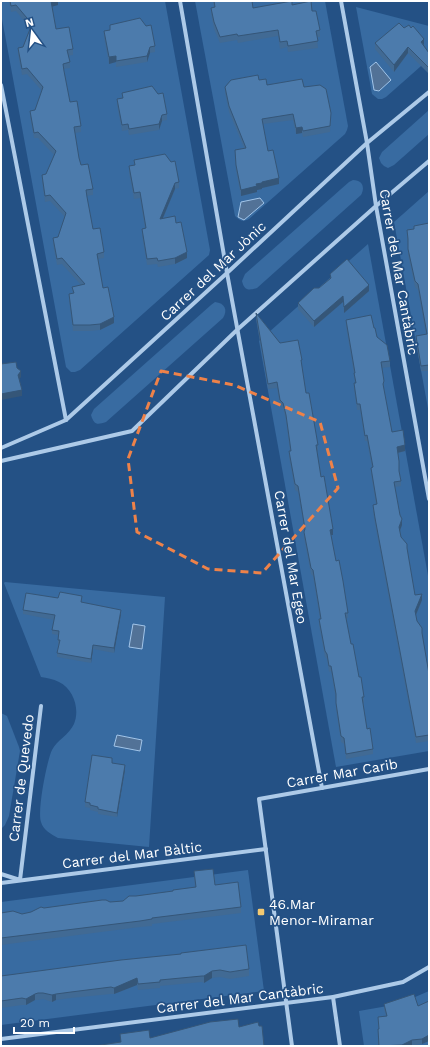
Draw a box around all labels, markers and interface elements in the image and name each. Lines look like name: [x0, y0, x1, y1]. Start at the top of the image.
north arrow: [12, 12, 52, 52]
text: N: [24, 15, 35, 30]
street label: Carrer del Mar Cantàbric: [377, 188, 422, 356]
street label: Carrer del Mar Jònic: [157, 218, 269, 324]
street label: Carrer del Mar Egeo: [271, 489, 311, 625]
street label: Carrer de Quevedo: [5, 713, 37, 843]
street label: Carrer Mar Carib: [285, 755, 399, 791]
street label: Carrer del Mar Bàltic: [61, 838, 203, 872]
place label: 46.Mar Menor-Miramar: [269, 896, 374, 928]
marker: 46.Mar Menor-Miramar: [256, 907, 266, 917]
street label: Carrer del Mar Cantàbric: [156, 980, 325, 1016]
scale bar: [14, 1009, 74, 1035]
text: 20 m: [20, 1016, 50, 1030]

